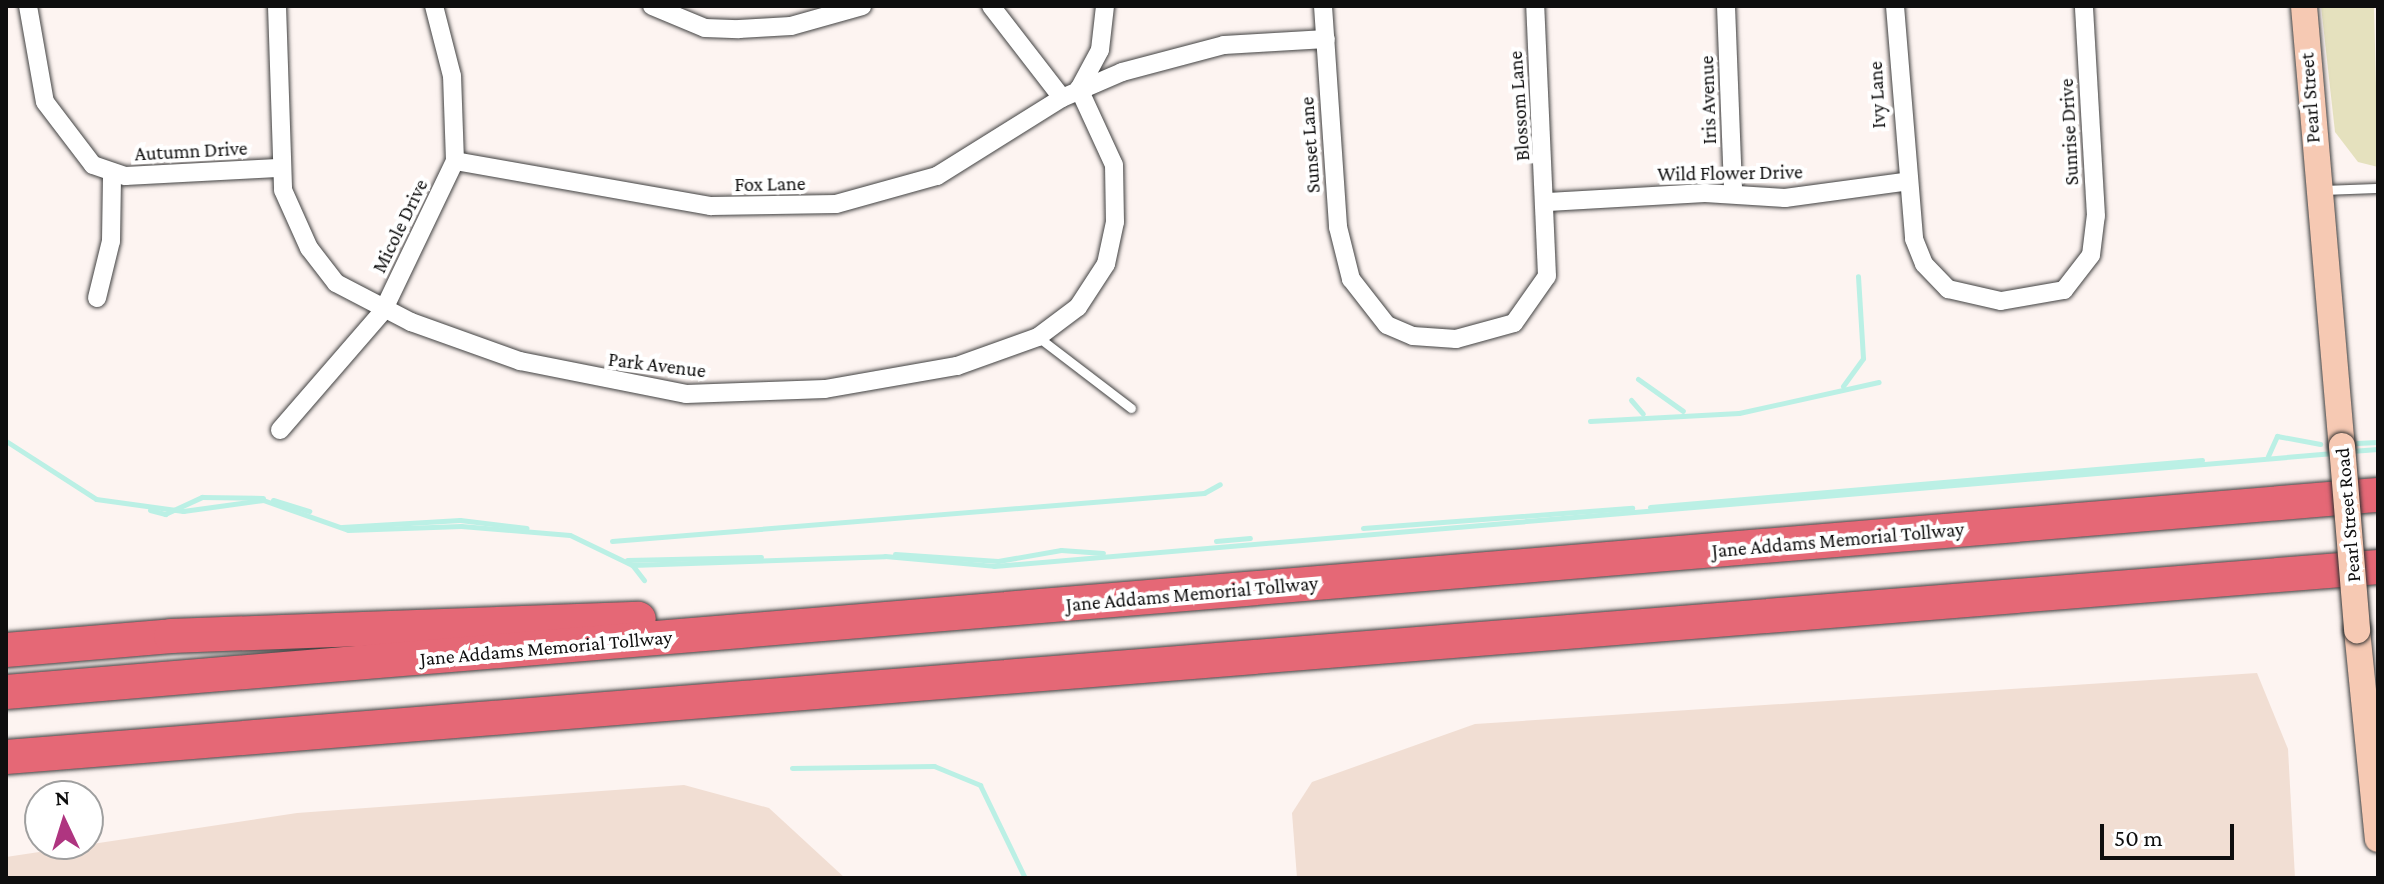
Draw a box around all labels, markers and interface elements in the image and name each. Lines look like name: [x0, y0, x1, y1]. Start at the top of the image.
street label: Blossom Lane: [1503, 50, 1535, 162]
street label: Pearl Street: [2295, 52, 2325, 144]
street label: Iris Avenue: [1694, 55, 1722, 145]
street label: Ivy Lane: [1863, 61, 1891, 129]
street label: Sunrise Drive: [2054, 78, 2084, 186]
street label: Sunset Lane: [1295, 96, 1325, 194]
street label: Autumn Drive: [134, 136, 248, 166]
street label: Wild Flower Drive: [1657, 160, 1803, 186]
street label: Fox Lane: [734, 171, 806, 197]
street label: Micole Drive: [367, 175, 433, 277]
street label: Park Avenue: [607, 347, 707, 383]
street label: Pearl Street Road: [2330, 447, 2366, 583]
street label: Jane Addams Memorial Tollway: [1711, 517, 1965, 563]
street label: Jane Addams Memorial Tollway: [1065, 571, 1319, 617]
street label: Jane Addams Memorial Tollway: [419, 625, 673, 671]
north arrow: [24, 780, 104, 860]
text: N: [54, 785, 71, 811]
scale bar: [2104, 808, 2238, 858]
text: 50 m: [2114, 824, 2163, 851]

